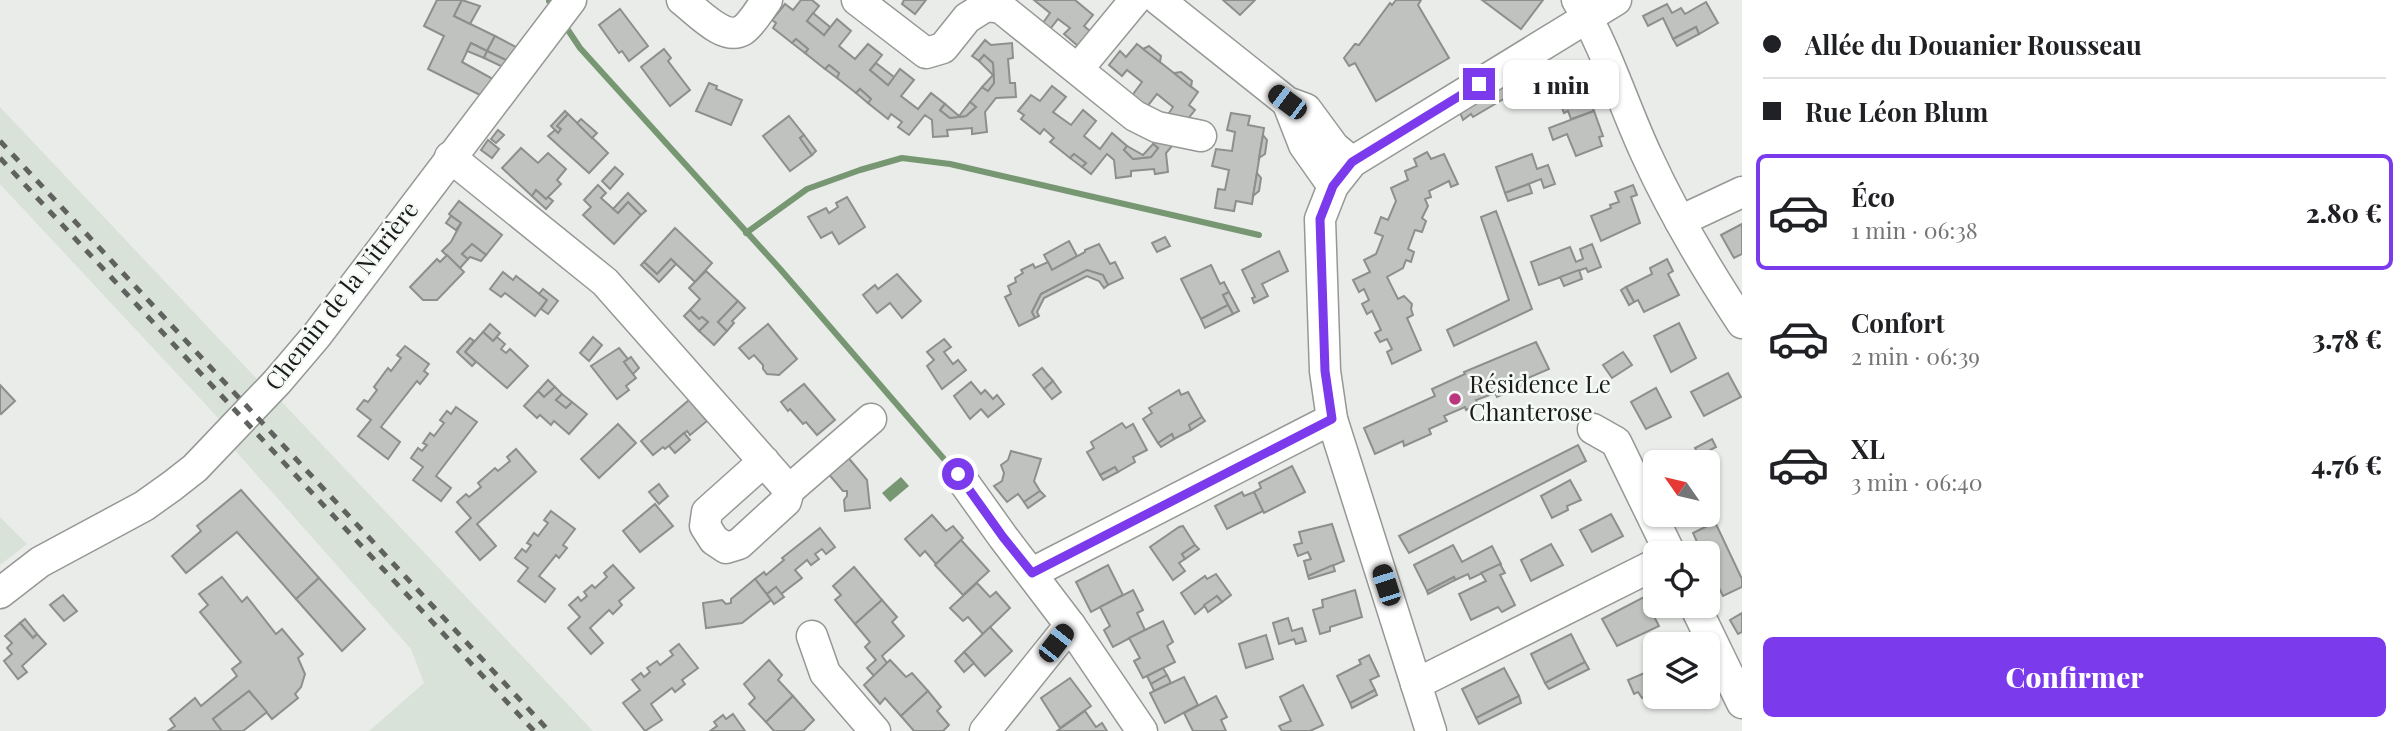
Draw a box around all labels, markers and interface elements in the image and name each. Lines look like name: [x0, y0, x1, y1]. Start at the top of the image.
text: Allée du Douanier Rousseau: [1805, 27, 2142, 62]
callout: 1 min: [1504, 60, 1619, 108]
route end: [1463, 68, 1495, 100]
text: 1 min: [1533, 69, 1589, 100]
car: [1264, 81, 1311, 123]
text: Rue Léon Blum: [1805, 94, 1988, 129]
text: Éco: [1851, 179, 1895, 214]
icon: car: [1767, 181, 1830, 244]
street label: Chemin de la Nitrière: [257, 194, 424, 396]
text: 2.80 €: [2306, 195, 2382, 230]
text: 1 min · 06:38: [1851, 214, 1978, 245]
text: Confort: [1851, 305, 1945, 340]
icon: car: [1767, 307, 1830, 370]
text: 3.78 €: [2312, 321, 2382, 356]
text: 2 min · 06:39: [1851, 340, 1980, 371]
place label: Résidence Le Chanterose: [1469, 367, 1611, 427]
marker: Résidence Le Chanterose: [1447, 391, 1463, 407]
text: XL: [1851, 431, 1885, 466]
icon: car: [1767, 433, 1830, 496]
text: 4.76 €: [2311, 447, 2382, 482]
north arrow: [1643, 450, 1720, 527]
map controls: [1643, 450, 1720, 709]
route start: [942, 458, 974, 490]
text: 3 min · 06:40: [1851, 466, 1983, 497]
button: locate: [1643, 541, 1720, 618]
car: [1370, 562, 1403, 608]
car: [1035, 620, 1078, 666]
button: layers: [1643, 632, 1720, 709]
button: Confirmer: [1763, 637, 2386, 717]

